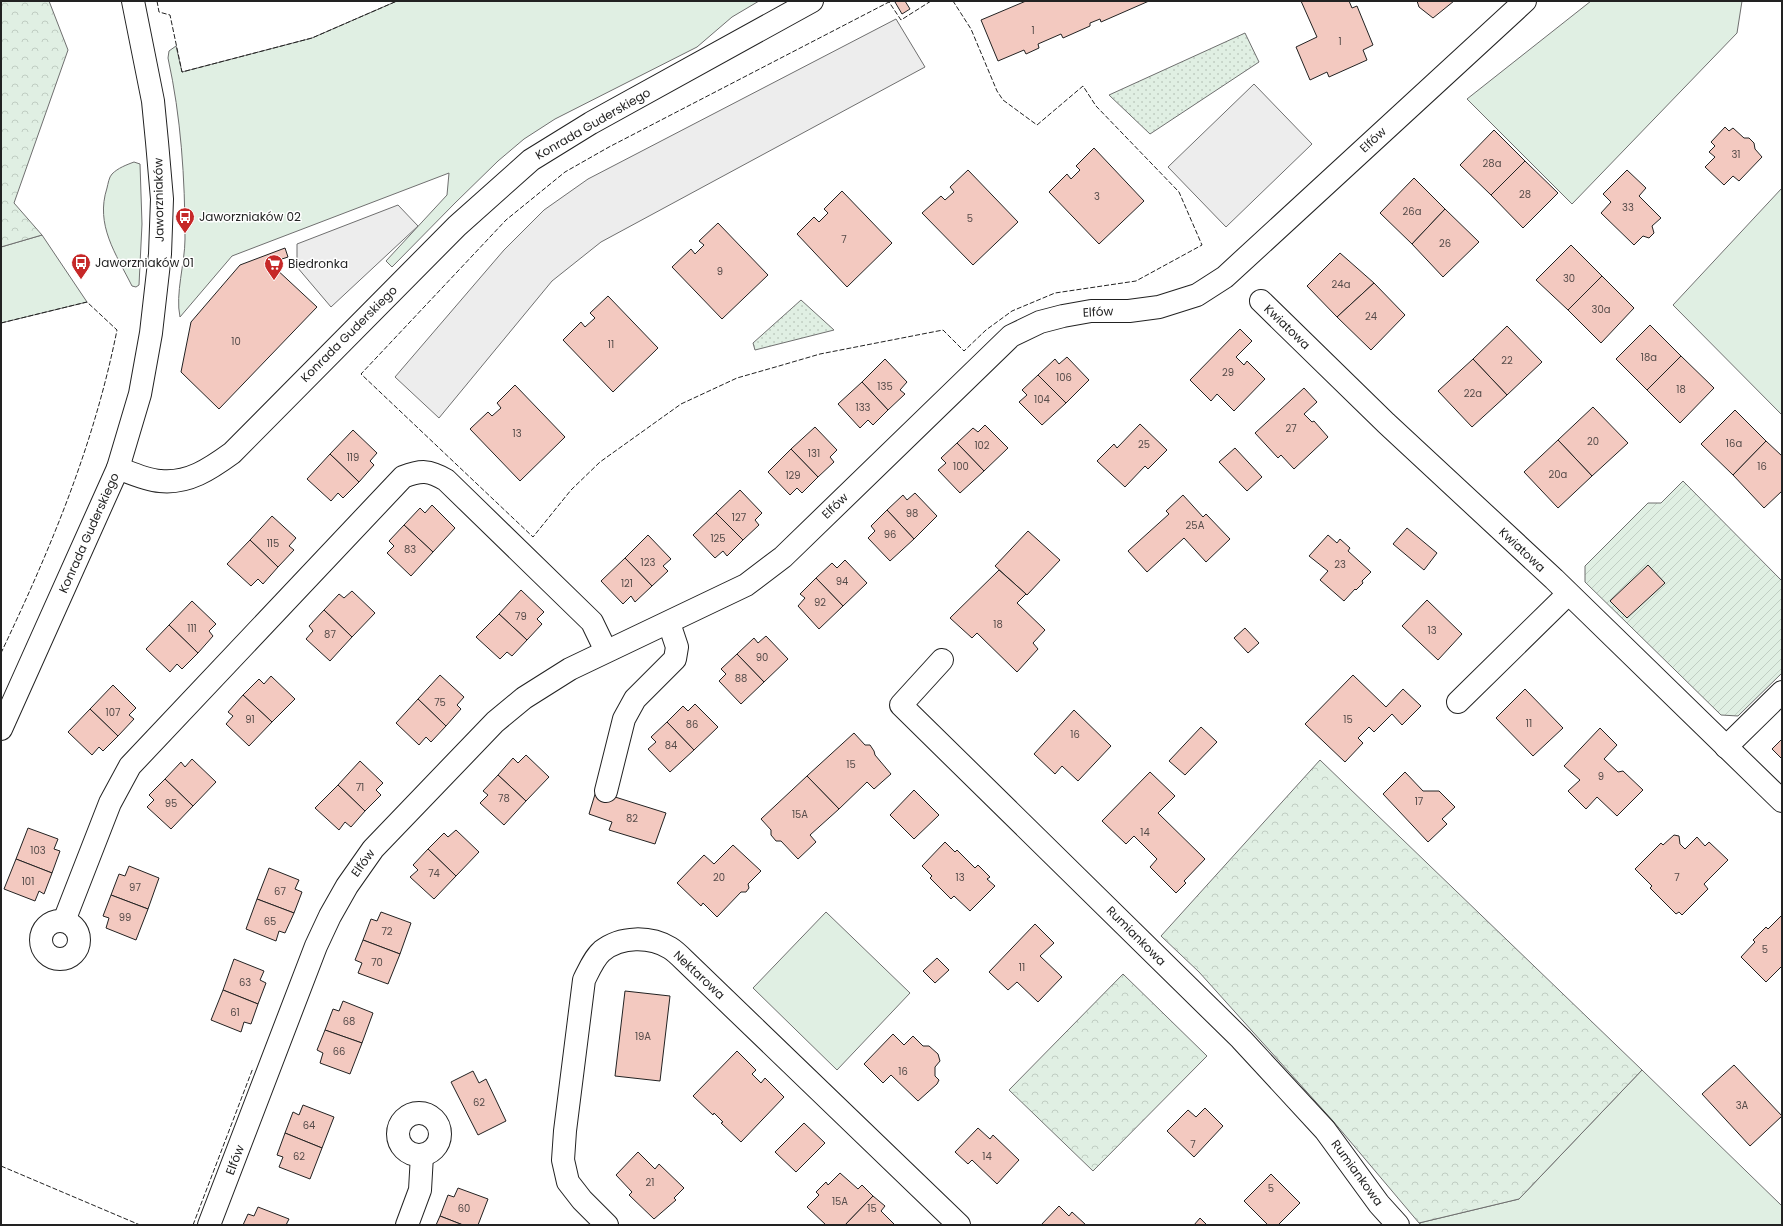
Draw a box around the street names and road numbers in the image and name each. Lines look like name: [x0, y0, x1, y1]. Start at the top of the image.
street label: Konrada Guderskiego: [532, 83, 654, 163]
street label: Elfów: [1356, 123, 1390, 156]
street label: Jaworzniaków: [149, 158, 168, 242]
street label: Konrada Guderskiego: [297, 281, 401, 386]
street label: Kwiatowa: [1261, 300, 1314, 353]
street label: Elfów: [1082, 302, 1114, 321]
street label: Konrada Guderskiego: [54, 470, 123, 596]
street label: Elfów: [818, 489, 852, 522]
street label: Kwiatowa: [1495, 524, 1549, 576]
street label: Elfów: [347, 845, 379, 880]
street label: Rumiankowa: [1103, 902, 1170, 969]
street label: Nektarowa: [670, 946, 729, 1003]
street label: Rumiankowa: [1328, 1136, 1387, 1209]
street label: Elfów: [221, 1142, 248, 1177]

